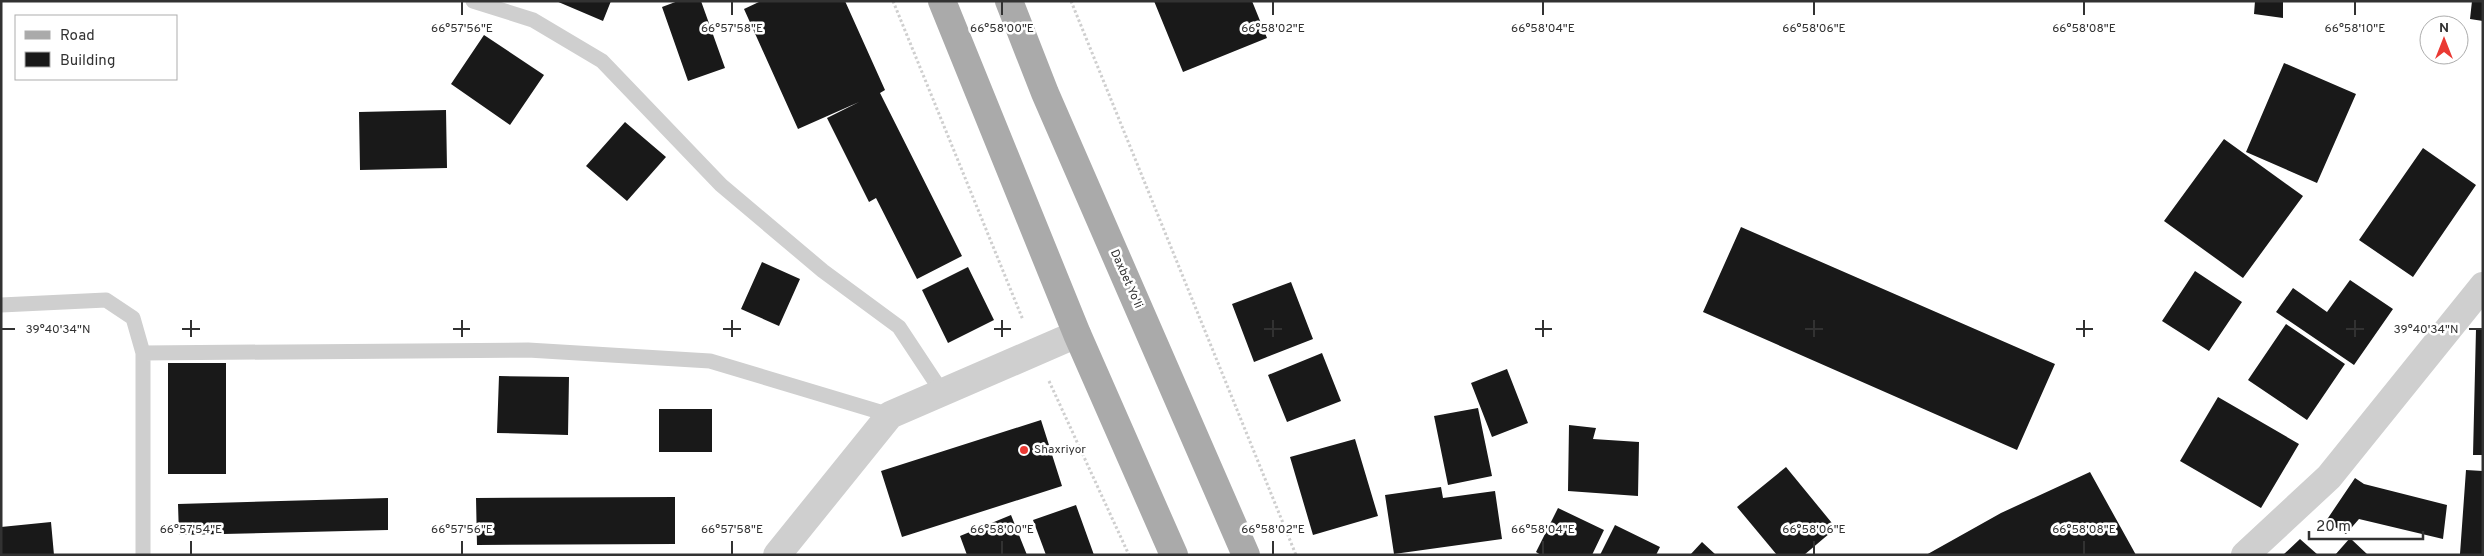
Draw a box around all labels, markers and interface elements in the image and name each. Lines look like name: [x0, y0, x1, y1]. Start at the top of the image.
legend: [15, 15, 178, 80]
north arrow: [2419, 15, 2469, 65]
text: N: [2439, 20, 2449, 37]
text: 66°57'56"E: [431, 21, 493, 37]
text: 66°57'58"E: [701, 21, 763, 37]
text: 66°58'00"E: [970, 21, 1034, 37]
text: 66°58'02"E: [1241, 21, 1305, 37]
text: 66°58'04"E: [1511, 21, 1575, 37]
text: 66°58'06"E: [1782, 21, 1846, 37]
text: 66°58'08"E: [2052, 21, 2116, 37]
text: 66°58'10"E: [2325, 21, 2385, 37]
text: Road: [60, 27, 95, 46]
text: Building: [60, 52, 115, 71]
street label: Daxbet Yo'li: [1106, 247, 1146, 311]
text: 39°40'34"N: [26, 322, 90, 338]
text: 39°40'34"N: [2394, 322, 2458, 338]
place label: Shaxriyor: [1034, 442, 1086, 458]
marker: Shaxriyor: [1018, 444, 1030, 456]
scale bar: [2309, 508, 2423, 540]
text: 20 m: [2316, 518, 2351, 537]
text: 66°57'54"E: [160, 522, 222, 538]
text: 66°57'56"E: [431, 522, 493, 538]
text: 66°57'58"E: [701, 522, 763, 538]
text: 66°58'00"E: [970, 522, 1034, 538]
text: 66°58'02"E: [1241, 522, 1305, 538]
text: 66°58'04"E: [1511, 522, 1575, 538]
text: 66°58'06"E: [1782, 522, 1846, 538]
text: 66°58'08"E: [2052, 522, 2116, 538]

